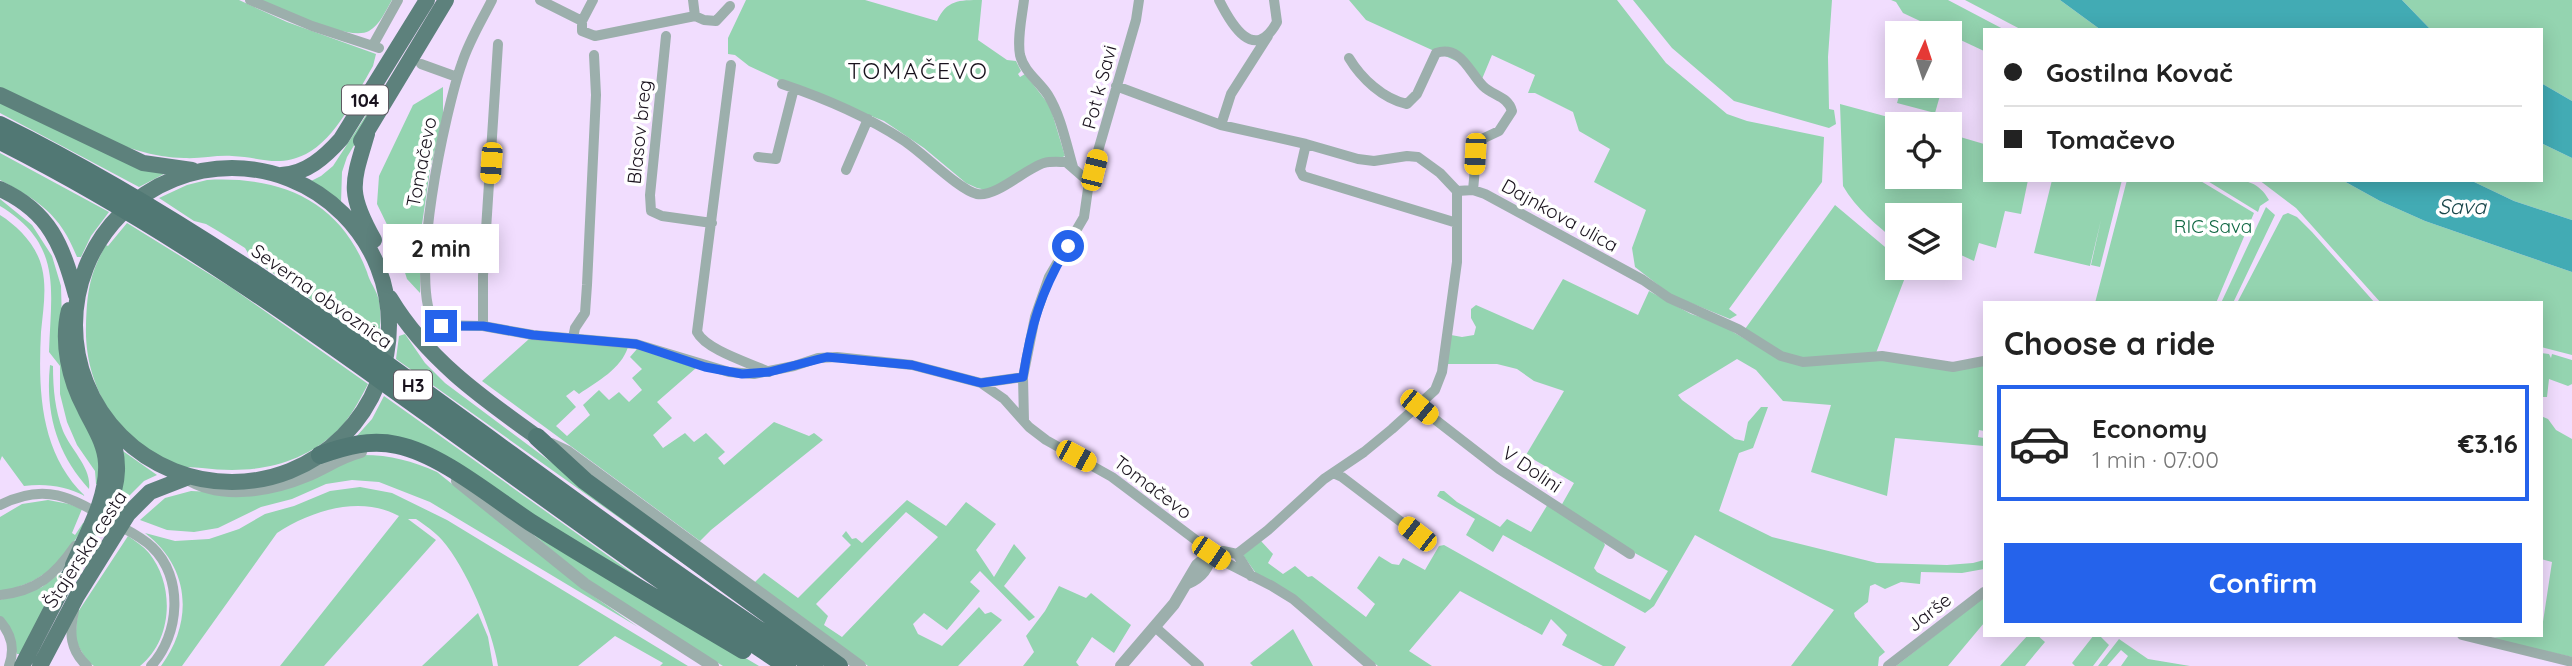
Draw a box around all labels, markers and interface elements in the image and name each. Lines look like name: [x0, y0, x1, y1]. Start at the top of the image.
north arrow: [1885, 21, 1962, 98]
map controls: [1885, 21, 1962, 280]
street label: Pot k Savi: [1076, 43, 1122, 131]
district label: TOMAČEVO: [847, 56, 989, 85]
text: Gostilna Kovač: [2046, 56, 2233, 89]
street label: Blasov breg: [622, 79, 656, 185]
road number: 104: [342, 86, 388, 114]
button: locate: [1885, 112, 1962, 189]
street label: Tomačevo: [400, 115, 442, 209]
text: Tomačevo: [2046, 123, 2175, 156]
car: [1464, 132, 1487, 176]
car: [480, 141, 503, 185]
car: [1079, 147, 1110, 193]
street label: Dajnkova ulica: [1497, 173, 1623, 257]
water label: Sava: [2438, 193, 2487, 219]
button: layers: [1885, 203, 1962, 280]
park label: RIC Sava: [2174, 214, 2252, 238]
callout: 2 min: [383, 224, 499, 274]
route start: [1052, 230, 1084, 262]
text: 2 min: [411, 234, 471, 263]
street label: Severna obvoznica: [247, 238, 397, 354]
route end: [425, 310, 457, 342]
text: Choose a ride: [2004, 323, 2216, 363]
road number: H3: [394, 370, 432, 400]
car: [1397, 386, 1442, 428]
icon: car: [2008, 412, 2071, 475]
text: Economy: [2092, 412, 2207, 445]
text: €3.16: [2458, 427, 2518, 460]
car: [1053, 437, 1100, 475]
street label: V Dolini: [1498, 440, 1566, 498]
text: 1 min · 07:00: [2092, 445, 2219, 474]
street label: Tomačevo: [1109, 450, 1197, 524]
street label: Štajerska cesta: [38, 486, 132, 612]
car: [1394, 513, 1441, 555]
car: [1188, 533, 1235, 573]
button: Confirm: [2004, 543, 2522, 623]
street label: Jarše: [1902, 587, 1956, 637]

